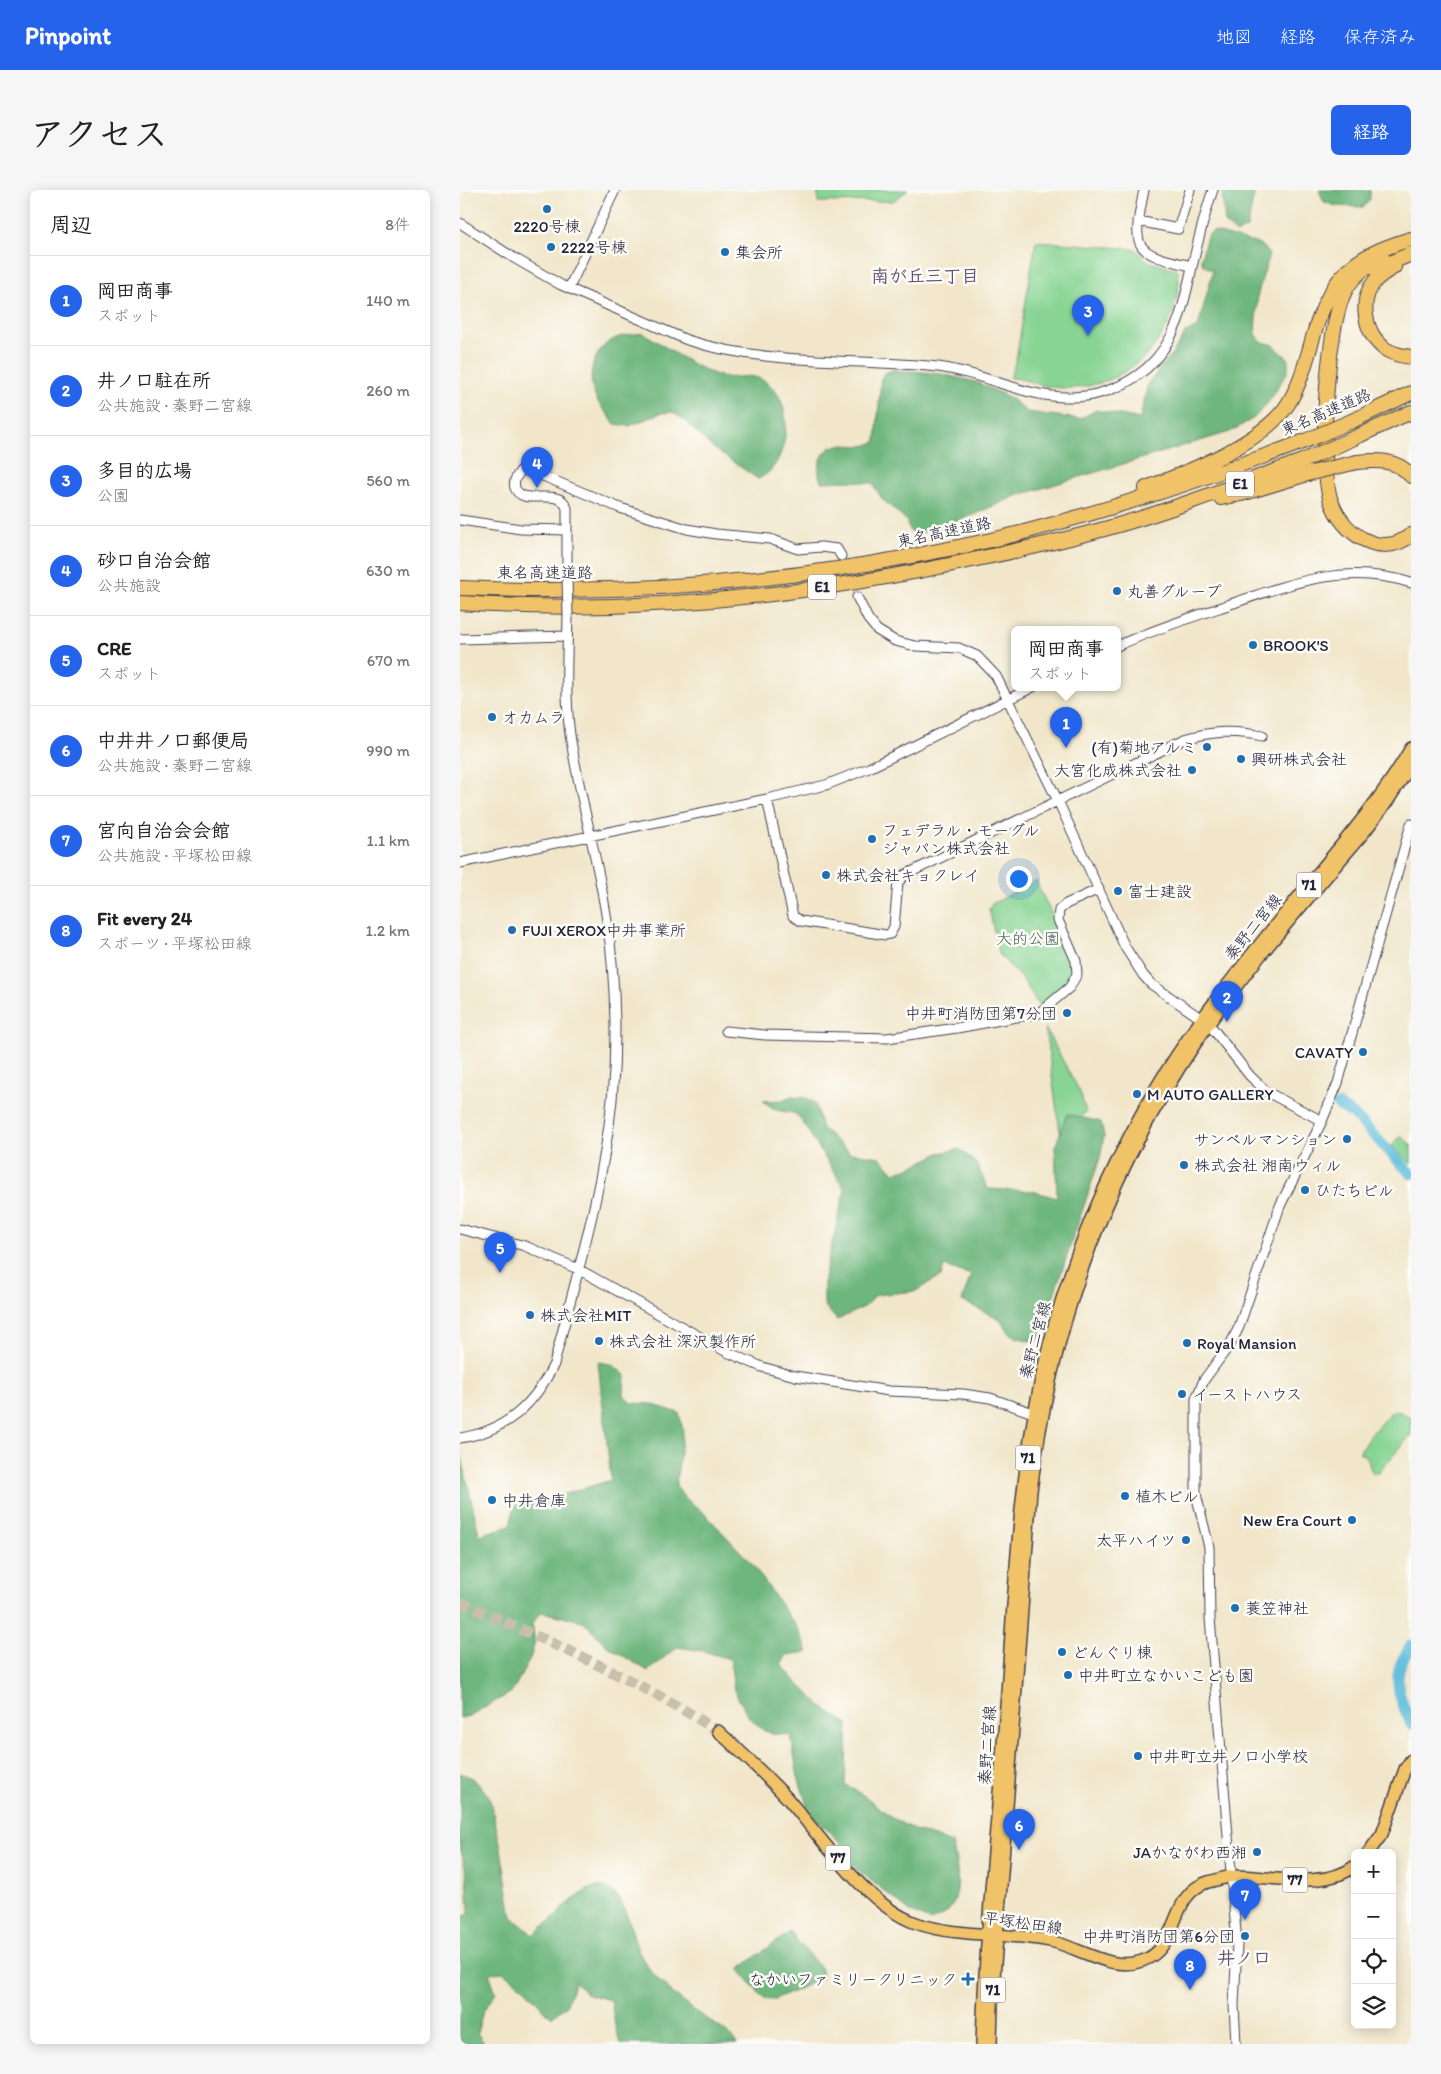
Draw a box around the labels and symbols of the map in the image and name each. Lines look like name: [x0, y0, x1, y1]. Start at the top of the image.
marker: 2220号棟: [541, 203, 553, 215]
place label: 2220号棟: [513, 217, 581, 236]
place label: 2222号棟: [561, 238, 627, 257]
marker: 2222号棟: [545, 241, 557, 253]
place label: 集会所: [735, 243, 783, 262]
marker: 集会所: [719, 246, 731, 258]
district label: 南が丘三丁目: [871, 265, 979, 287]
pin: 3: [1072, 295, 1104, 336]
street label: 東名高速道路: [1278, 384, 1374, 440]
pin: 4: [521, 447, 553, 488]
road number: E1: [1226, 472, 1254, 496]
street label: 東名高速道路: [895, 513, 993, 551]
street label: 東名高速道路: [497, 563, 593, 582]
road number: E1: [808, 574, 836, 600]
place label: 丸善グループ: [1127, 582, 1222, 601]
marker: 丸善グループ: [1111, 585, 1123, 597]
place label: BROOK'S: [1263, 636, 1329, 655]
marker: BROOK'S: [1247, 639, 1259, 651]
pin: 1: [1050, 707, 1082, 748]
place label: オカムラ: [502, 708, 565, 727]
marker: オカムラ: [486, 711, 498, 723]
place label: (有)菊地アルミ: [1092, 738, 1197, 757]
marker: (有)菊地アルミ: [1201, 741, 1213, 753]
place label: 興研株式会社: [1251, 750, 1347, 769]
marker: 興研株式会社: [1235, 753, 1247, 765]
place label: 大宮化成株式会社: [1054, 761, 1182, 780]
marker: 大宮化成株式会社: [1186, 764, 1198, 776]
place label: フェデラル・モーグル ジャパン株式会社: [882, 821, 1040, 858]
marker: フェデラル・モーグル ジャパン株式会社: [866, 833, 878, 845]
place label: 株式会社キョクレイ: [836, 866, 979, 885]
your location: [1006, 866, 1032, 892]
marker: 株式会社キョクレイ: [820, 869, 832, 881]
road number: 71: [1296, 872, 1322, 898]
place label: 富士建設: [1128, 882, 1192, 901]
marker: 富士建設: [1112, 885, 1124, 897]
street label: 秦野二宮線: [1220, 890, 1286, 964]
place label: FUJI XEROX中井事業所: [522, 921, 686, 940]
marker: FUJI XEROX中井事業所: [506, 924, 518, 936]
park label: 大的公園: [996, 929, 1060, 948]
pin: 2: [1211, 981, 1243, 1022]
place label: 中井町消防団第7分団: [905, 1004, 1057, 1023]
marker: 中井町消防団第7分団: [1061, 1007, 1073, 1019]
place label: CAVATY: [1295, 1043, 1353, 1062]
marker: CAVATY: [1357, 1046, 1369, 1058]
place label: M AUTO GALLERY: [1147, 1085, 1274, 1104]
marker: M AUTO GALLERY: [1131, 1088, 1143, 1100]
place label: サンベルマンション: [1193, 1130, 1337, 1149]
marker: サンベルマンション: [1341, 1133, 1353, 1145]
place label: 株式会社 湘南ウィル: [1194, 1156, 1342, 1175]
marker: 株式会社 湘南ウィル: [1178, 1159, 1190, 1171]
place label: ひたちビル: [1315, 1181, 1394, 1200]
marker: ひたちビル: [1299, 1184, 1311, 1196]
pin: 5: [484, 1232, 516, 1273]
street label: 秦野二宮線: [1015, 1299, 1055, 1381]
place label: 株式会社MIT: [540, 1306, 632, 1325]
marker: 株式会社MIT: [524, 1309, 536, 1321]
place label: 株式会社 深沢製作所: [609, 1332, 757, 1351]
place label: Royal Mansion: [1197, 1334, 1297, 1353]
marker: 株式会社 深沢製作所: [593, 1335, 605, 1347]
marker: Royal Mansion: [1181, 1337, 1193, 1349]
place label: イーストハウス: [1192, 1385, 1302, 1404]
marker: イーストハウス: [1176, 1388, 1188, 1400]
road number: 71: [1016, 1446, 1040, 1470]
place label: 植木ビル: [1135, 1487, 1199, 1506]
marker: 植木ビル: [1119, 1490, 1131, 1502]
place label: 中井倉庫: [502, 1491, 566, 1510]
marker: 中井倉庫: [486, 1494, 498, 1506]
place label: New Era Court: [1243, 1511, 1342, 1530]
marker: New Era Court: [1346, 1514, 1358, 1526]
place label: 太平ハイツ: [1096, 1531, 1176, 1550]
marker: 太平ハイツ: [1180, 1534, 1192, 1546]
place label: 蓑笠神社: [1245, 1599, 1309, 1618]
marker: 蓑笠神社: [1229, 1602, 1241, 1614]
place label: どんぐり棟: [1072, 1643, 1152, 1662]
marker: どんぐり棟: [1056, 1646, 1068, 1658]
place label: 中井町立なかいこども園: [1078, 1666, 1254, 1685]
marker: 中井町立なかいこども園: [1062, 1669, 1074, 1681]
street label: 秦野二宮線: [975, 1704, 999, 1786]
place label: 中井町立井ノ口小学校: [1148, 1747, 1308, 1766]
marker: 中井町立井ノ口小学校: [1132, 1750, 1144, 1762]
pin: 6: [1003, 1809, 1035, 1850]
place label: JAかながわ西湘: [1133, 1843, 1247, 1862]
road number: 77: [826, 1846, 850, 1870]
marker: JAかながわ西湘: [1251, 1846, 1263, 1858]
road number: 77: [1282, 1868, 1308, 1892]
pin: 7: [1229, 1879, 1261, 1920]
street label: 平塚松田線: [982, 1908, 1064, 1938]
place label: 中井町消防団第6分団: [1083, 1927, 1235, 1946]
marker: 中井町消防団第6分団: [1239, 1930, 1251, 1942]
district label: 井ノ口: [1217, 1947, 1271, 1969]
pin: 8: [1174, 1949, 1206, 1990]
place label: なかいファミリークリニック: [749, 1970, 957, 1989]
marker: なかいファミリークリニック: [961, 1972, 975, 1986]
road number: 71: [980, 1978, 1006, 2002]

